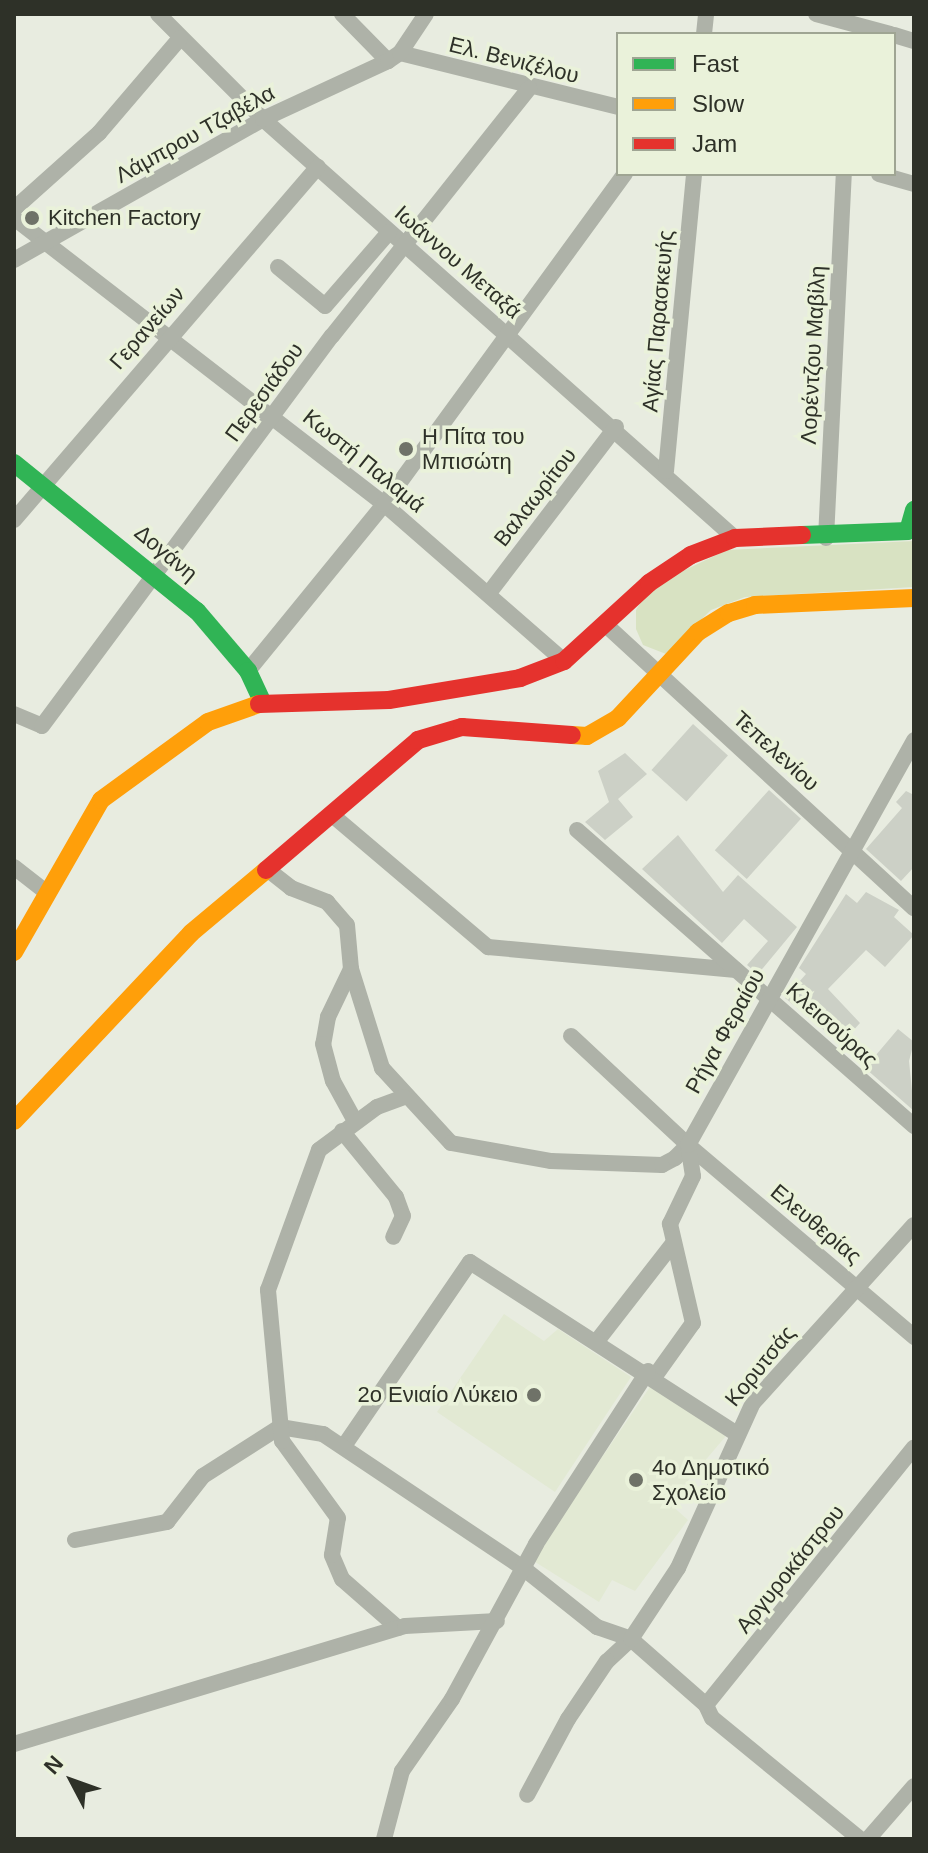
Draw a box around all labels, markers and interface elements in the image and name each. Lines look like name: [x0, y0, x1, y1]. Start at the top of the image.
street label: Ελ. Βενιζέλου: [446, 31, 582, 89]
legend: [616, 32, 896, 176]
text: Fast: [692, 50, 739, 77]
street label: Λάμπρου Τζαβέλα: [111, 79, 279, 189]
text: Slow: [692, 90, 744, 117]
text: Jam: [692, 130, 737, 157]
street label: Ιωάννου Μεταξά: [389, 200, 527, 324]
place label: Kitchen Factory: [48, 205, 201, 231]
marker: Kitchen Factory: [23, 209, 41, 227]
street label: Αγίας Παρασκευής: [637, 229, 679, 413]
street label: Λορέντζου Μαβίλη: [795, 265, 831, 445]
street label: Γερανείων: [104, 281, 190, 375]
street label: Περεσιάδου: [219, 337, 309, 447]
street label: Κωστή Παλαμά: [298, 404, 430, 518]
place label: Η Πίτα του Μπισώτη: [422, 423, 525, 474]
marker: Η Πίτα του Μπισώτη: [397, 440, 415, 458]
street label: Βαλαωρίτου: [488, 442, 582, 552]
street label: Δογάνη: [129, 519, 203, 587]
street label: Τεπελενίου: [727, 705, 825, 797]
street label: Ρήγα Φεραίου: [680, 964, 770, 1098]
street label: Κλεισούρας: [781, 977, 883, 1073]
street label: Ελευθερίας: [765, 1178, 867, 1270]
street label: Κορυτσάς: [719, 1320, 801, 1412]
place label: 2ο Ενιαίο Λύκειο: [356, 1382, 518, 1408]
marker: 2ο Ενιαίο Λύκειο: [525, 1386, 543, 1404]
place label: 4ο Δημοτικό Σχολείο: [652, 1454, 771, 1506]
marker: 4ο Δημοτικό Σχολείο: [627, 1471, 645, 1489]
street label: Αργυροκάστρου: [730, 1500, 850, 1638]
north arrow: [32, 1741, 112, 1821]
text: N: [39, 1751, 68, 1779]

